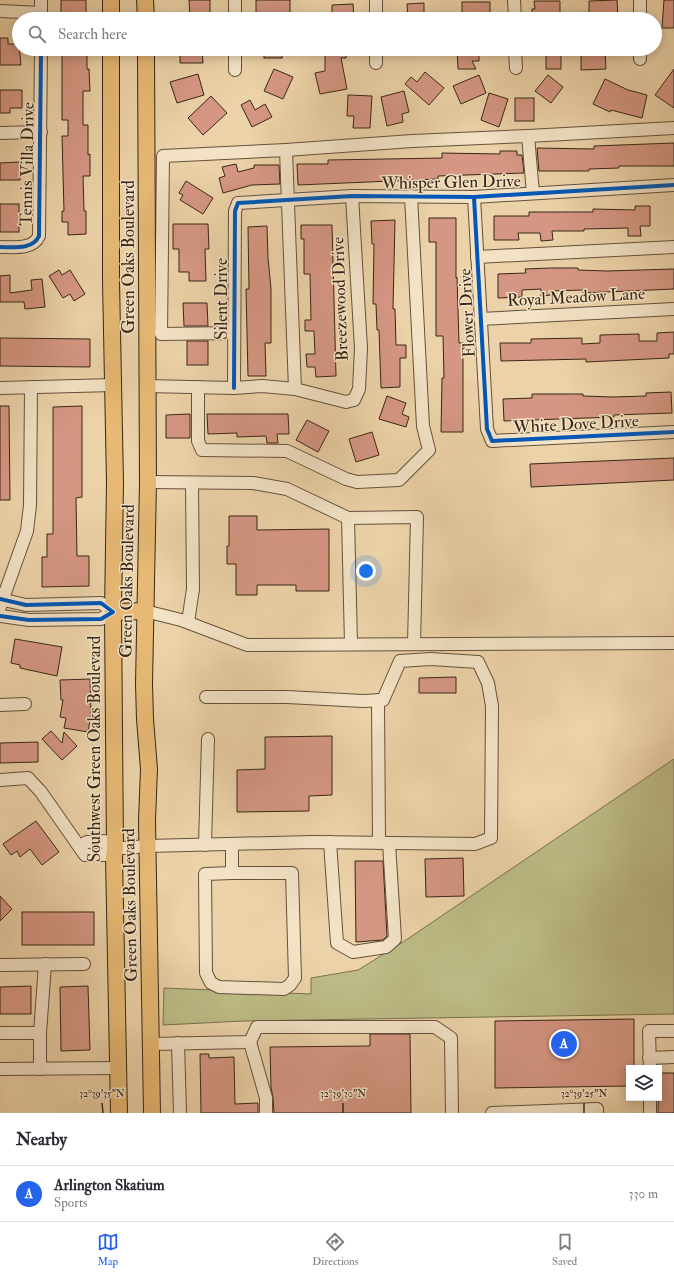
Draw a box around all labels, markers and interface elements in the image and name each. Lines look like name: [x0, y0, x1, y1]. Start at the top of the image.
search box: [12, 12, 662, 56]
icon: search: [26, 23, 48, 45]
text: Search here: [58, 25, 127, 44]
street label: Tennis Villa Drive: [15, 102, 39, 226]
street label: Whisper Glen Drive: [380, 170, 521, 195]
street label: Green Oaks Boulevard: [118, 180, 139, 334]
street label: Breezewood Drive: [327, 236, 353, 362]
street label: Silent Drive: [211, 258, 232, 340]
street label: Flower Drive: [454, 268, 480, 358]
street label: Royal Meadow Lane: [506, 283, 646, 312]
street label: White Dove Drive: [512, 410, 639, 438]
street label: Green Oaks Boulevard: [115, 503, 139, 658]
your location: [356, 561, 376, 581]
street label: Southwest Green Oaks Boulevard: [84, 635, 105, 862]
street label: Green Oaks Boulevard: [118, 827, 142, 982]
pin: A: [551, 1029, 577, 1059]
map controls: [626, 1065, 662, 1101]
button: layers: [626, 1065, 662, 1101]
text: 32°39'35"N: [79, 1088, 125, 1100]
text: 32°39'30"N: [320, 1088, 366, 1100]
text: 32°39'25"N: [561, 1088, 607, 1100]
text: Nearby: [16, 1129, 67, 1150]
text: Arlington Skatium: [54, 1176, 165, 1195]
text: A: [25, 1186, 33, 1202]
text: 330 m: [629, 1186, 658, 1202]
text: Sports: [54, 1195, 88, 1211]
tab: Map: [97, 1231, 119, 1268]
tab: Directions: [312, 1231, 359, 1268]
tab: Saved: [552, 1231, 577, 1268]

